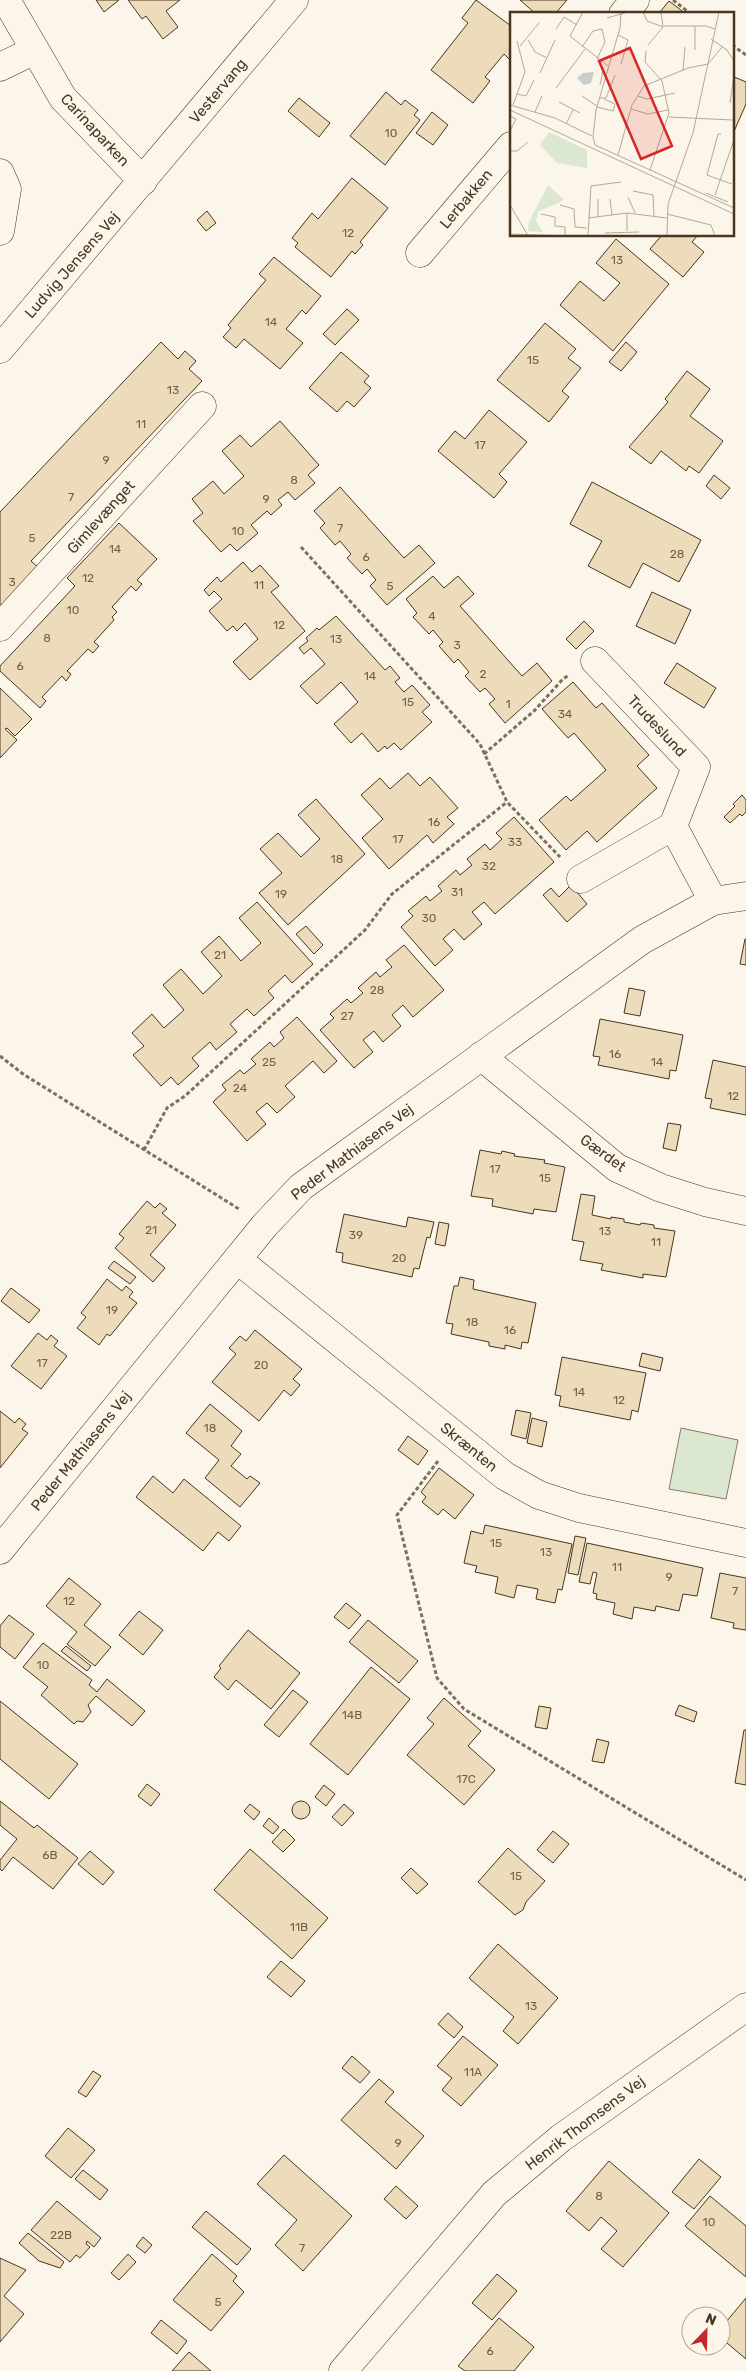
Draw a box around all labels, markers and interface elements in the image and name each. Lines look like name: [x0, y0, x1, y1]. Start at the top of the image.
inset map: [510, 12, 734, 236]
street label: Vestervang: [186, 55, 250, 127]
street label: Carinaparken: [57, 90, 133, 170]
house number: 10: [385, 126, 397, 140]
street label: Lerbakken: [436, 166, 496, 232]
street label: Ludvig Jensens Vej: [21, 208, 123, 322]
house number: 12: [342, 226, 354, 240]
house number: 13: [611, 253, 623, 267]
house number: 14: [265, 315, 278, 329]
house number: 15: [527, 353, 539, 367]
house number: 13: [167, 383, 179, 397]
house number: 11: [136, 417, 146, 431]
house number: 17: [474, 438, 486, 452]
house number: 9: [102, 453, 110, 467]
house number: 8: [290, 473, 298, 487]
street label: Gimlevænget: [63, 476, 139, 557]
house number: 7: [68, 490, 74, 504]
house number: 9: [262, 492, 270, 506]
house number: 7: [337, 521, 343, 535]
house number: 10: [232, 524, 244, 538]
house number: 5: [28, 531, 36, 545]
house number: 14: [109, 542, 122, 556]
house number: 28: [670, 547, 684, 561]
house number: 6: [362, 550, 370, 564]
house number: 12: [82, 571, 94, 585]
house number: 3: [8, 575, 16, 589]
house number: 11: [254, 578, 264, 592]
house number: 5: [386, 579, 394, 593]
house number: 10: [67, 603, 79, 617]
house number: 4: [428, 609, 436, 623]
house number: 12: [273, 618, 285, 632]
house number: 8: [43, 631, 51, 645]
house number: 13: [330, 632, 342, 646]
house number: 3: [453, 638, 461, 652]
house number: 6: [16, 659, 24, 673]
house number: 2: [479, 667, 487, 681]
house number: 14: [364, 669, 377, 683]
street label: Trudeslund: [624, 691, 690, 761]
house number: 15: [402, 695, 414, 709]
house number: 1: [505, 697, 511, 711]
house number: 34: [558, 707, 573, 721]
house number: 16: [428, 815, 440, 829]
house number: 17: [392, 832, 404, 846]
house number: 33: [508, 835, 522, 849]
house number: 18: [331, 852, 343, 866]
house number: 32: [482, 859, 496, 873]
house number: 31: [451, 885, 463, 899]
house number: 19: [275, 887, 287, 901]
house number: 30: [422, 911, 436, 925]
house number: 21: [214, 948, 226, 962]
house number: 28: [370, 983, 384, 997]
house number: 27: [340, 1009, 354, 1023]
house number: 16: [609, 1047, 621, 1061]
house number: 25: [262, 1055, 276, 1069]
house number: 14: [651, 1055, 664, 1069]
house number: 24: [233, 1081, 248, 1095]
house number: 12: [727, 1089, 739, 1103]
street label: Peder Mathiasens Vej: [287, 1100, 417, 1204]
street label: Gærdet: [577, 1130, 630, 1176]
house number: 17: [489, 1162, 501, 1176]
house number: 15: [539, 1171, 551, 1185]
house number: 21: [145, 1223, 157, 1237]
house number: 13: [599, 1224, 611, 1238]
house number: 39: [349, 1228, 363, 1242]
house number: 11: [651, 1235, 661, 1249]
house number: 20: [392, 1251, 406, 1265]
house number: 19: [106, 1303, 118, 1317]
house number: 18: [466, 1315, 478, 1329]
house number: 16: [504, 1323, 516, 1337]
house number: 17: [36, 1356, 48, 1370]
house number: 20: [254, 1358, 268, 1372]
house number: 14: [573, 1385, 586, 1399]
street label: Peder Mathiasens Vej: [27, 1388, 135, 1514]
house number: 12: [613, 1393, 625, 1407]
street label: Skrænten: [437, 1418, 501, 1476]
house number: 18: [204, 1421, 216, 1435]
house number: 15: [490, 1536, 502, 1550]
house number: 13: [540, 1545, 552, 1559]
house number: 11: [612, 1560, 622, 1574]
house number: 9: [665, 1570, 673, 1584]
house number: 7: [732, 1584, 738, 1598]
house number: 12: [63, 1594, 75, 1608]
house number: 10: [37, 1658, 49, 1672]
house number: 14B: [342, 1708, 362, 1722]
house number: 17C: [456, 1772, 476, 1786]
house number: 6B: [42, 1848, 58, 1862]
house number: 15: [510, 1869, 522, 1883]
house number: 11B: [290, 1920, 308, 1934]
house number: 13: [525, 1999, 537, 2013]
house number: 11A: [464, 2065, 482, 2079]
street label: Henrik Thomsens Vej: [522, 2072, 648, 2174]
house number: 9: [394, 2136, 402, 2150]
house number: 8: [595, 2189, 603, 2203]
house number: 10: [703, 2215, 715, 2229]
house number: 22B: [50, 2228, 72, 2242]
house number: 7: [299, 2241, 305, 2255]
house number: 5: [214, 2295, 222, 2309]
north arrow: [681, 2306, 731, 2356]
text: N: [703, 2310, 719, 2329]
house number: 6: [486, 2344, 494, 2358]

